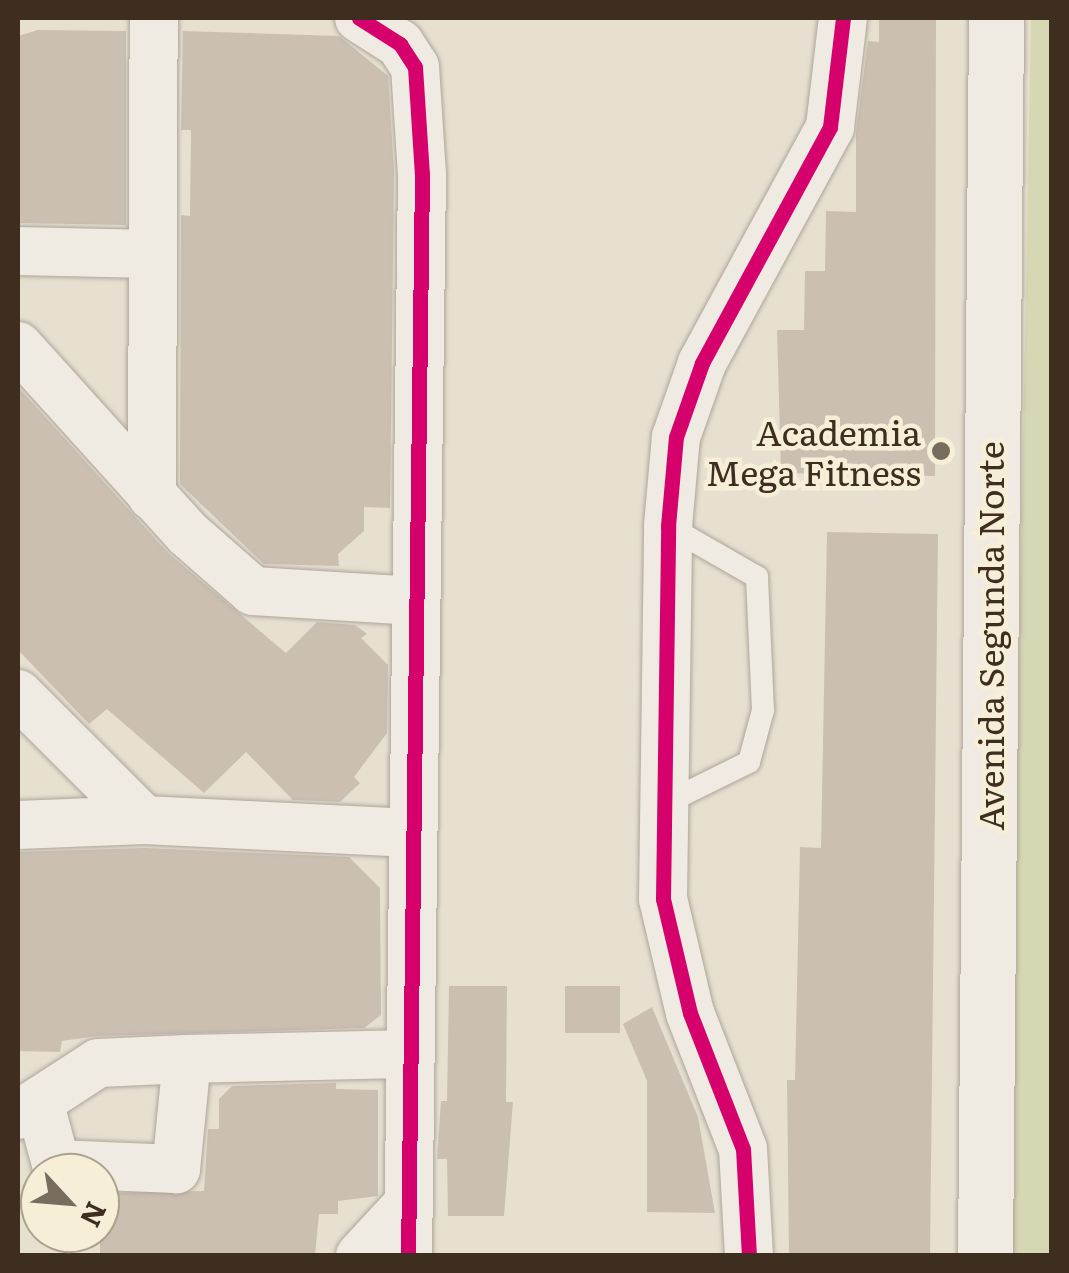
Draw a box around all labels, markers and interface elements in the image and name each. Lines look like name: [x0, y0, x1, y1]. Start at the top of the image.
place label: Academia Mega Fitness: [706, 410, 921, 492]
marker: Academia Mega Fitness: [930, 440, 952, 462]
street label: Avenida Segunda Norte: [968, 441, 1010, 831]
north arrow: [20, 1153, 120, 1253]
text: N: [71, 1196, 119, 1235]

